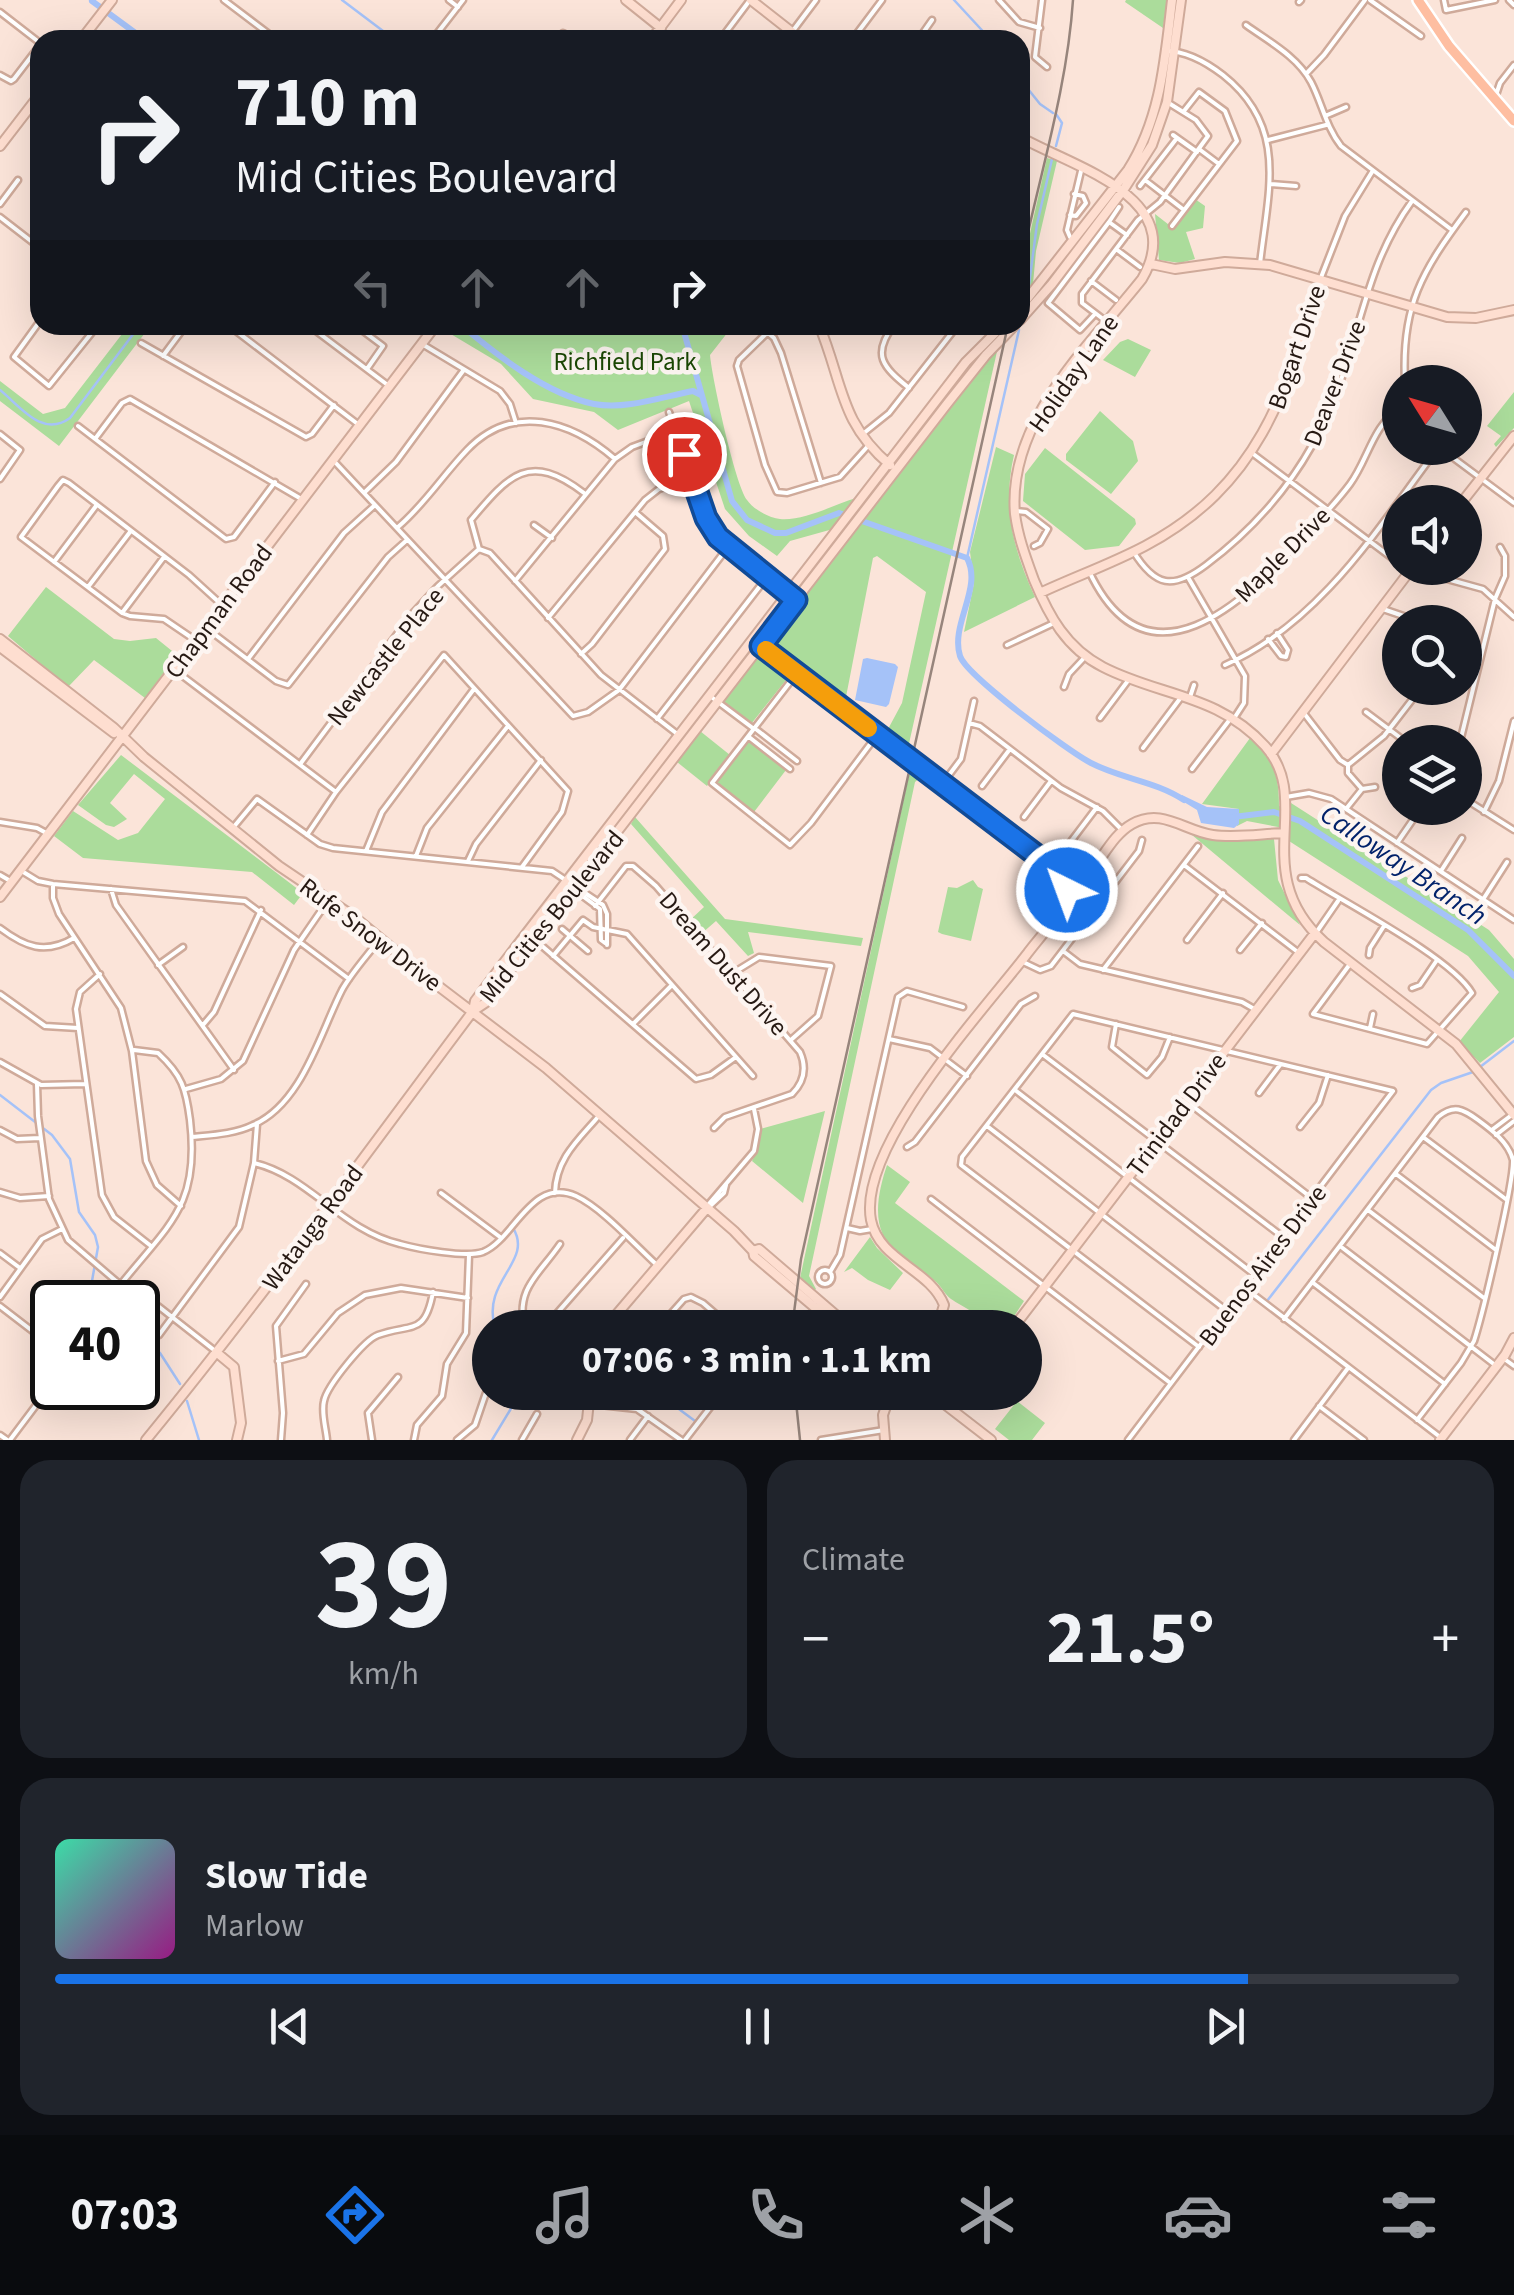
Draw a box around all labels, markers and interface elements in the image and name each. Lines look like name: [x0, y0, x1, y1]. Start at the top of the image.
text: 710 m: [235, 53, 420, 153]
icon: right: [70, 70, 200, 200]
text: Mid Cities Boulevard: [235, 146, 618, 210]
icon: left: [345, 260, 400, 315]
icon: ahead: [450, 260, 505, 315]
icon: ahead: [555, 260, 610, 315]
icon: right: [660, 260, 715, 315]
street label: Bogart Drive: [1259, 280, 1335, 414]
street label: Holiday Lane: [1020, 307, 1128, 440]
street label: Deaver Drive: [1294, 315, 1375, 451]
park label: Richfield Park: [553, 344, 697, 380]
north arrow: [1382, 365, 1482, 465]
map controls: [1382, 365, 1482, 825]
pin: [642, 412, 727, 497]
icon: arrive: [657, 427, 712, 482]
button: sound: [1382, 485, 1482, 585]
street label: Maple Drive: [1227, 499, 1339, 611]
street label: Chapman Road: [156, 537, 281, 686]
street label: Newcastle Place: [319, 580, 453, 734]
button: search: [1382, 605, 1482, 705]
button: layers: [1382, 725, 1482, 825]
water label: Calloway Branch: [1312, 794, 1495, 935]
street label: Mid Cities Boulevard: [471, 823, 633, 1011]
position arrow: [1015, 838, 1119, 942]
street label: Rufe Snow Drive: [292, 869, 449, 1000]
street label: Dream Dust Drive: [650, 884, 796, 1044]
street label: Trinidad Drive: [1118, 1045, 1235, 1184]
street label: Watauga Road: [254, 1157, 372, 1298]
street label: Buenos Aires Drive: [1190, 1177, 1335, 1354]
speed limit sign: 40: [30, 1280, 160, 1410]
text: 07:06 · 3 min · 1.1 km: [582, 1333, 932, 1387]
text: 39: [315, 1493, 452, 1678]
text: Climate: [802, 1537, 905, 1583]
text: 21.5°: [1046, 1585, 1215, 1692]
text: −: [802, 1601, 829, 1679]
text: +: [1432, 1601, 1459, 1679]
text: km/h: [348, 1651, 419, 1697]
text: Slow Tide: [205, 1849, 368, 1903]
text: Marlow: [205, 1903, 304, 1949]
icon: previous: [262, 1999, 317, 2054]
icon: pause: [730, 1999, 785, 2054]
icon: next: [1198, 1999, 1253, 2054]
icon: directions: [320, 2180, 390, 2250]
icon: music: [530, 2180, 600, 2250]
icon: phone: [741, 2180, 811, 2250]
icon: climate: [952, 2180, 1022, 2250]
icon: car: [1163, 2180, 1233, 2250]
icon: filters: [1374, 2180, 1444, 2250]
text: 07:03: [70, 2183, 179, 2247]

